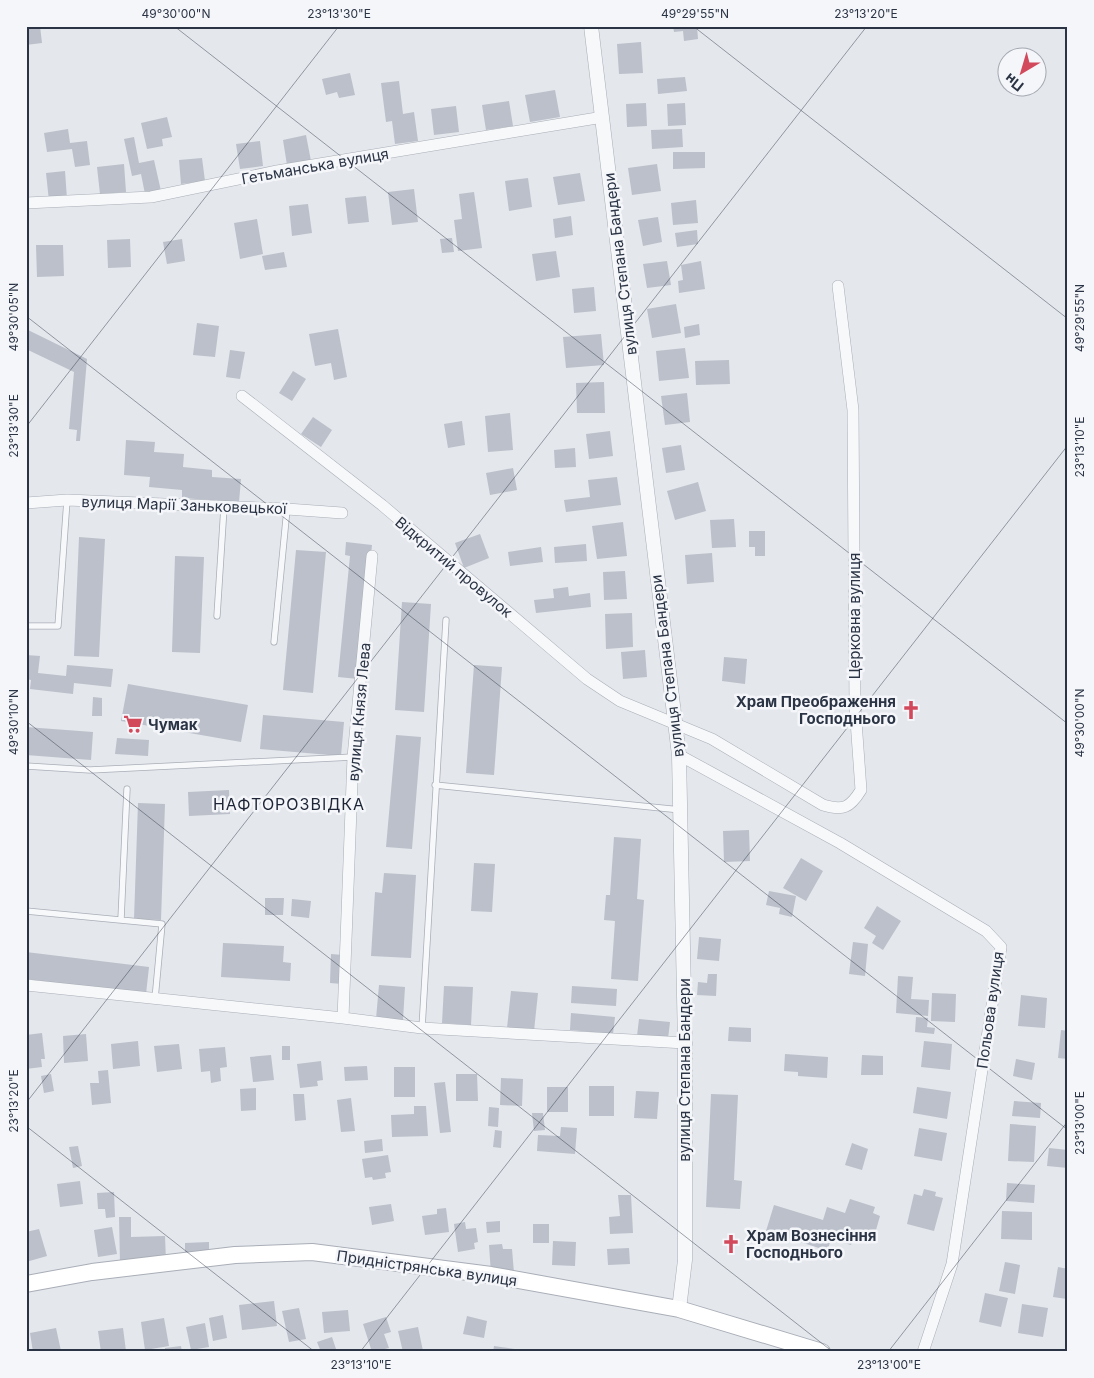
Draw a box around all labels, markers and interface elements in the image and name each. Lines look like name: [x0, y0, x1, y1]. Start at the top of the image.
text: 49°30'00"N: [141, 6, 211, 21]
text: 23°13'30"E: [307, 6, 371, 21]
text: 49°29'55"N: [661, 6, 729, 21]
text: 23°13'20"E: [834, 6, 898, 21]
north arrow: [996, 48, 1046, 98]
text: Пн: [1001, 70, 1026, 95]
street label: Гетьманська вулиця: [240, 144, 390, 188]
street label: вулиця Степана Бандери: [599, 172, 641, 356]
text: 49°30'05"N: [6, 283, 21, 351]
text: 49°29'55"N: [1072, 284, 1087, 352]
text: 23°13'30"E: [6, 394, 21, 458]
text: 23°13'10"E: [1072, 416, 1087, 478]
street label: вулиця Марії Заньковецької: [81, 492, 288, 518]
street label: Відкритий провулок: [392, 512, 516, 622]
street label: Церковна вулиця: [845, 553, 864, 679]
street label: вулиця Степана Бандери: [646, 574, 688, 758]
street label: вулиця Князя Лева: [343, 642, 375, 782]
text: 49°30'00"N: [1072, 688, 1087, 758]
text: 49°30'10"N: [6, 689, 21, 755]
place label: Храм Преображення Господнього: [736, 692, 896, 728]
church icon: Храм Преображення Господнього: [900, 699, 922, 721]
supermarket icon: Чумак: [122, 713, 144, 735]
place label: Чумак: [148, 715, 198, 734]
district label: НАФТОРОЗВІДКА: [213, 794, 365, 814]
street label: Польова вулиця: [972, 950, 1008, 1070]
street label: вулиця Степана Бандери: [675, 978, 694, 1162]
text: 23°13'20"E: [6, 1069, 21, 1133]
text: 23°13'00"E: [1072, 1091, 1087, 1155]
place label: Храм Вознесіння Господнього: [746, 1226, 877, 1262]
church icon: Храм Вознесіння Господнього: [720, 1233, 742, 1255]
street label: Придністрянська вулиця: [336, 1246, 518, 1290]
text: 23°13'10"E: [330, 1357, 392, 1372]
text: 23°13'00"E: [857, 1357, 921, 1372]

